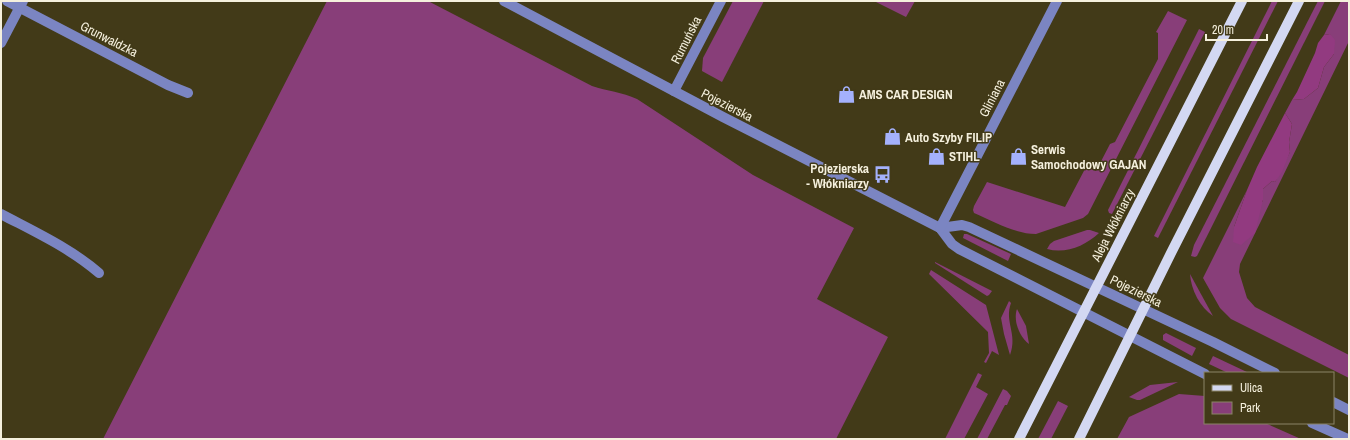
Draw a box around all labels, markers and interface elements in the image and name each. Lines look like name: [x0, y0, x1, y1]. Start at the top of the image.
street label: Rumuńska: [667, 13, 705, 67]
scale bar: [1206, 16, 1267, 42]
street label: Grunwaldzka: [77, 17, 141, 61]
text: 20 m: [1212, 22, 1234, 38]
street label: Gliniana: [975, 76, 1009, 120]
shop icon: AMS CAR DESIGN: [836, 84, 856, 104]
street label: Pojezierska: [698, 85, 756, 125]
place label: AMS CAR DESIGN: [859, 86, 953, 103]
shop icon: Auto Szyby FILIP: [882, 127, 902, 147]
place label: Auto Szyby FILIP: [905, 129, 992, 146]
place label: Serwis Samochodowy GAJAN: [1031, 141, 1147, 173]
shop icon: STIHL: [926, 146, 946, 166]
shop icon: Serwis Samochodowy GAJAN: [1008, 146, 1028, 166]
place label: STIHL: [949, 148, 980, 165]
place label: Pojezierska - Włókniarzy: [806, 160, 869, 192]
bus stop icon: Pojezierska - Włókniarzy: [872, 165, 892, 185]
street label: Aleja Włókniarzy: [1087, 185, 1139, 265]
street label: Pojezierska: [1107, 271, 1165, 311]
legend: [1204, 372, 1334, 424]
text: Ulica: [1240, 380, 1263, 396]
text: Park: [1240, 400, 1260, 416]

